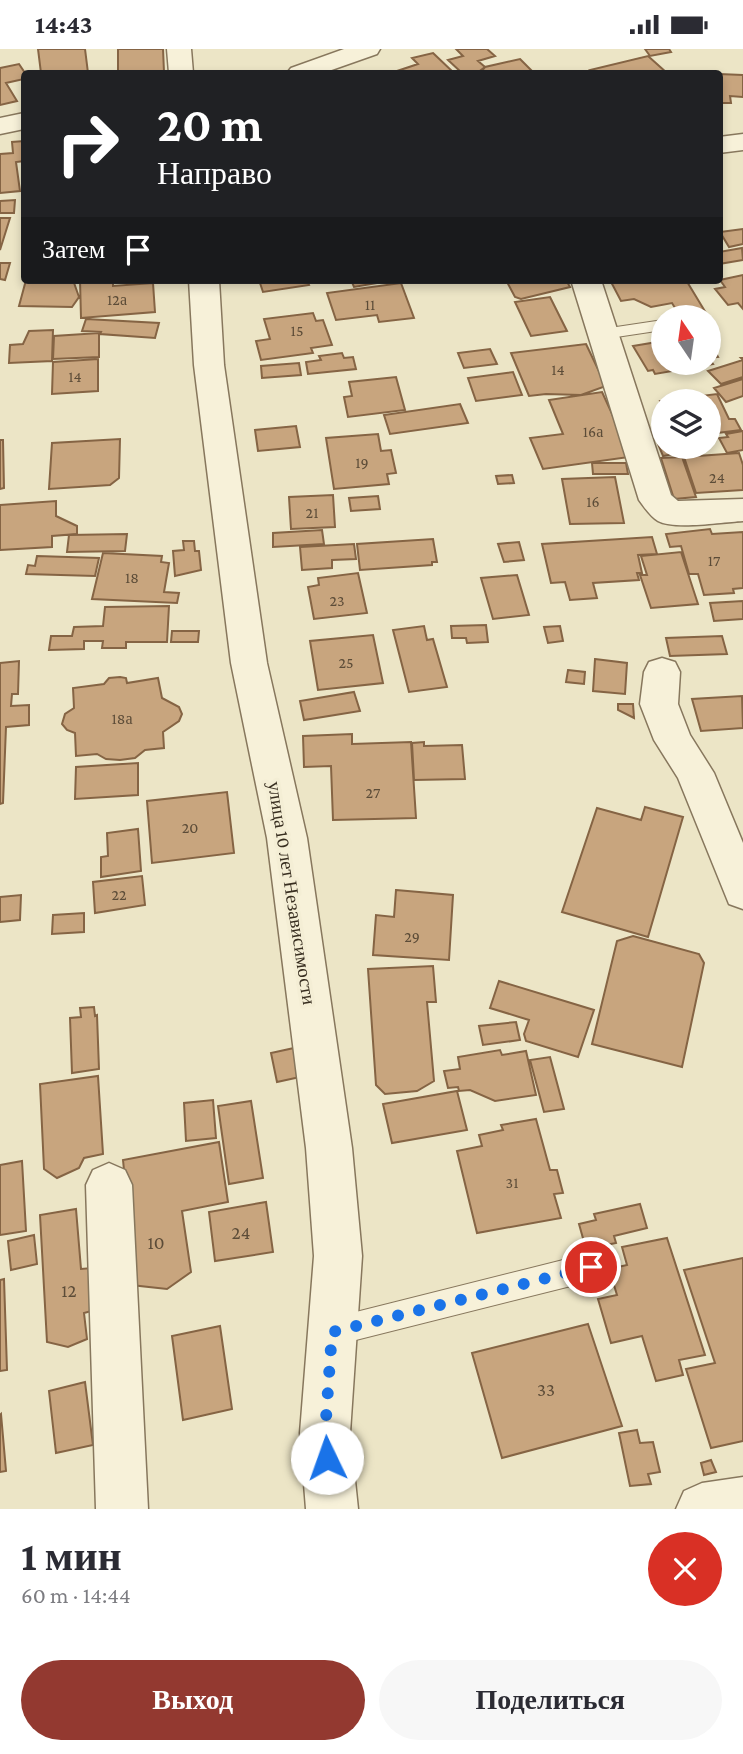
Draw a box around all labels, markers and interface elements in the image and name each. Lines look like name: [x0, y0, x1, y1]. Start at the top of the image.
text: 14:43: [35, 10, 92, 39]
text: 20 m: [157, 97, 263, 152]
icon: right: [42, 98, 133, 189]
text: Направо: [157, 155, 272, 191]
icon: arrive: [119, 231, 157, 269]
text: Затем: [42, 235, 105, 264]
house number: 12а: [107, 291, 127, 308]
house number: 11: [365, 296, 375, 313]
north arrow: [651, 305, 721, 375]
map controls: [651, 305, 721, 459]
house number: 15: [291, 322, 303, 339]
house number: 14: [551, 361, 565, 378]
house number: 14: [68, 368, 82, 385]
button: layers: [651, 389, 721, 459]
house number: 16а: [583, 423, 603, 440]
house number: 19: [355, 454, 369, 471]
house number: 24: [709, 469, 725, 486]
house number: 16: [586, 493, 600, 510]
house number: 21: [306, 504, 318, 521]
house number: 17: [708, 552, 721, 569]
house number: 18: [125, 569, 139, 586]
house number: 23: [329, 592, 345, 609]
house number: 25: [338, 654, 354, 671]
house number: 18а: [111, 710, 133, 727]
street label: улица 10 лет Независимости: [264, 780, 320, 1006]
house number: 27: [366, 784, 381, 801]
house number: 20: [182, 819, 198, 836]
house number: 22: [111, 886, 127, 903]
house number: 29: [404, 928, 420, 945]
house number: 31: [506, 1174, 518, 1191]
house number: 24: [232, 1222, 250, 1243]
house number: 10: [147, 1232, 165, 1253]
pin: [561, 1237, 621, 1297]
icon: arrive: [572, 1248, 610, 1286]
house number: 12: [61, 1280, 77, 1301]
house number: 33: [537, 1379, 555, 1400]
position arrow: [290, 1421, 364, 1495]
text: 1 мин: [21, 1532, 122, 1579]
button: close: [648, 1532, 722, 1606]
text: 60 m · 14:44: [21, 1582, 131, 1608]
button: Выход: [21, 1660, 365, 1740]
button: Поделиться: [379, 1660, 722, 1740]

